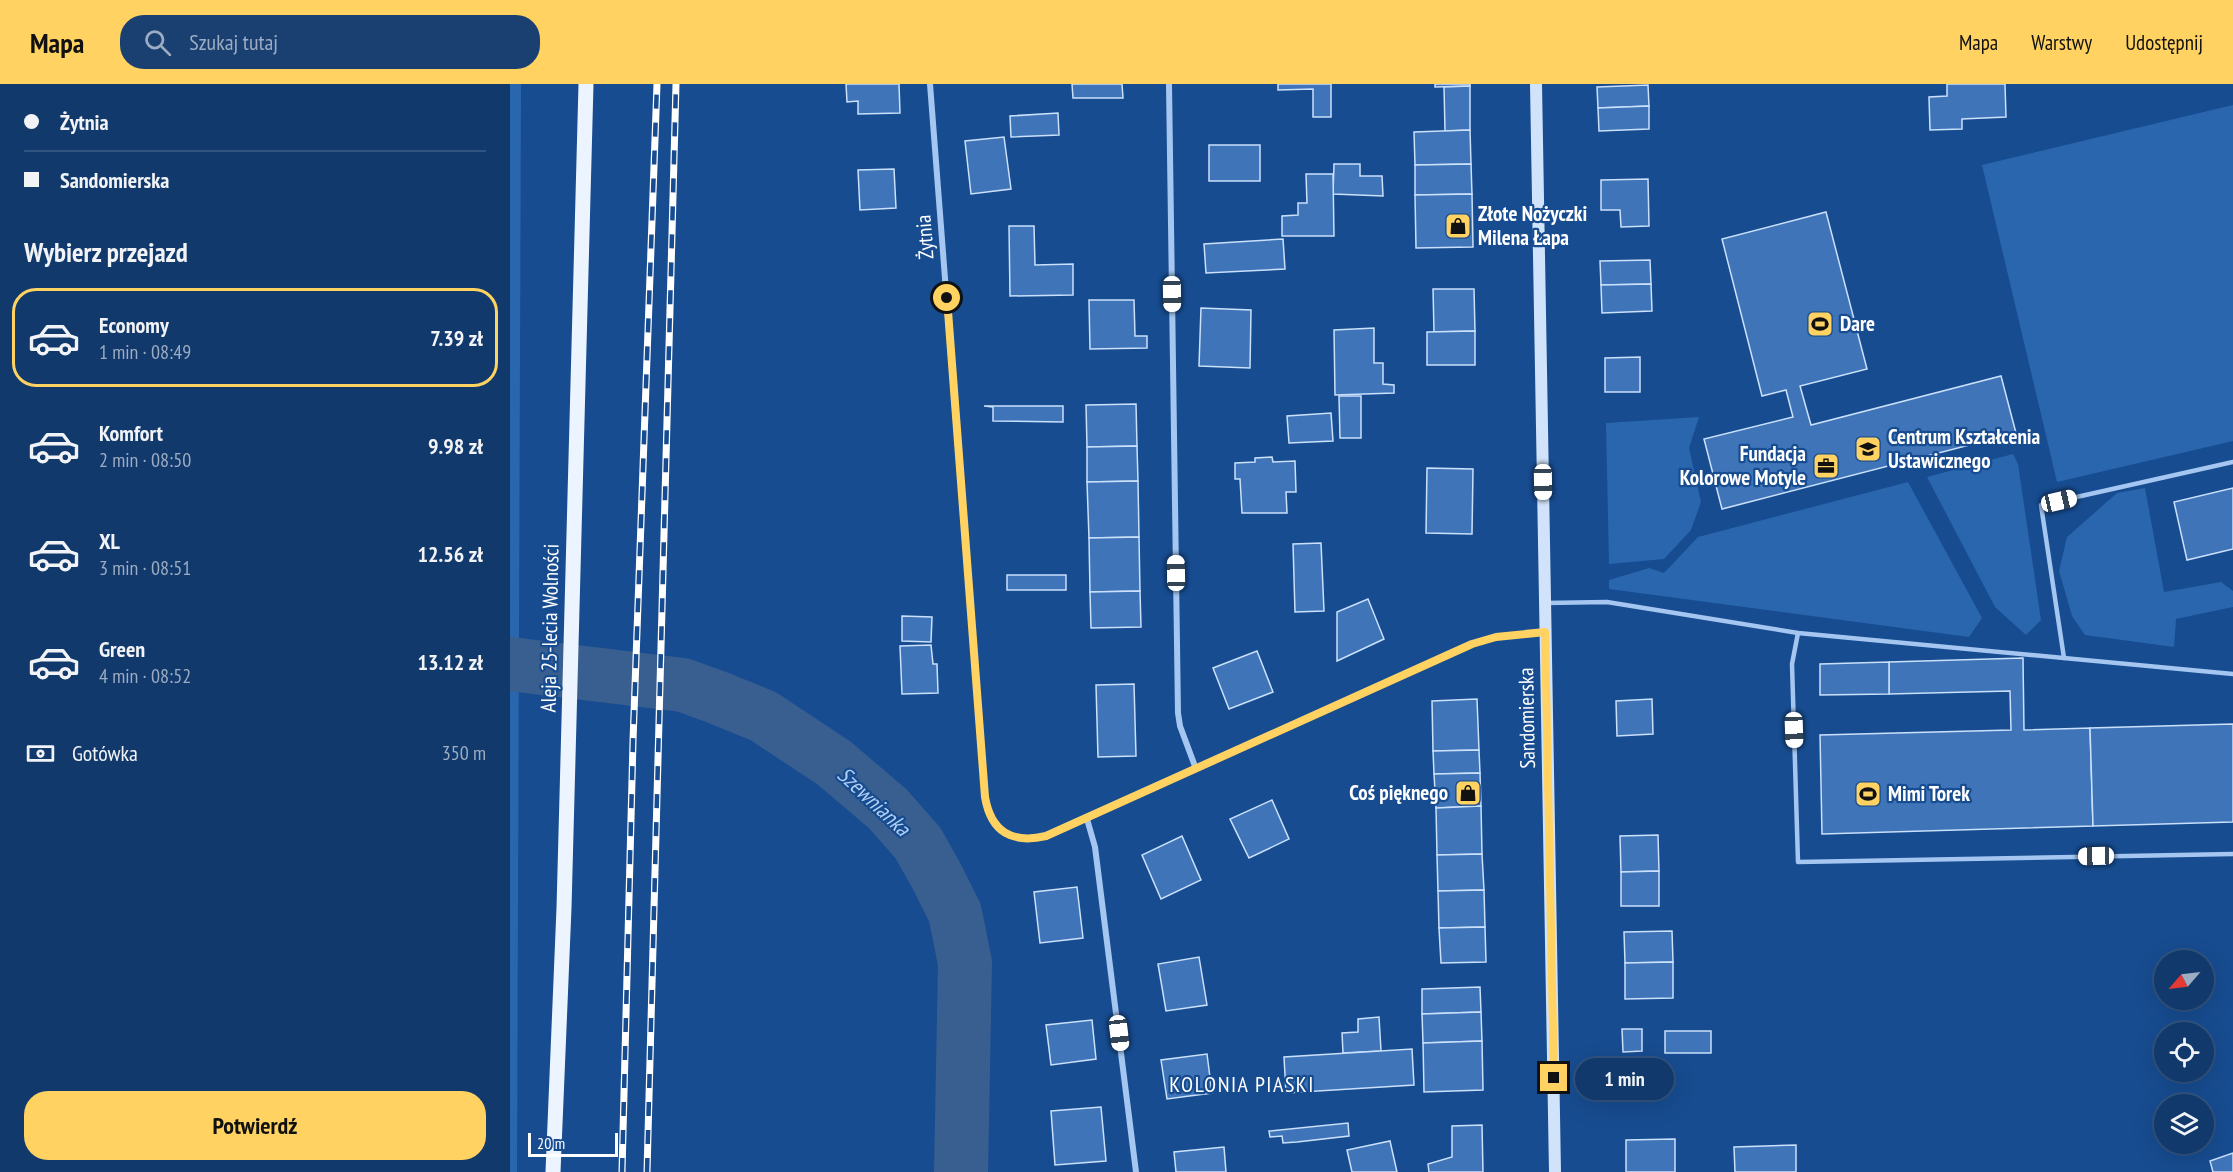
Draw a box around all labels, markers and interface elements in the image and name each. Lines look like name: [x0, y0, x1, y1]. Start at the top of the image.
search box: [120, 15, 540, 69]
text: Mapa: [30, 24, 84, 61]
icon: search: [141, 26, 174, 59]
text: Szukaj tutaj: [189, 28, 278, 56]
text: Mapa: [1959, 29, 1998, 56]
text: Warstwy: [2031, 29, 2092, 56]
text: Udostępnij: [2125, 29, 2203, 56]
text: Żytnia: [60, 108, 109, 136]
text: Sandomierska: [60, 166, 169, 194]
place label: Złote Nożyczki Milena Łapa: [1478, 200, 1587, 251]
shop icon: Złote Nożyczki Milena Łapa: [1443, 211, 1473, 241]
street label: Żytnia: [909, 214, 940, 260]
text: Wybierz przejazd: [24, 235, 188, 269]
car: [1163, 276, 1181, 312]
route start: [933, 284, 960, 311]
sports icon: Dare: [1805, 309, 1835, 339]
place label: Dare: [1840, 310, 1875, 337]
icon: car: [27, 311, 81, 365]
text: Economy: [99, 311, 169, 339]
text: 7.39 zł: [430, 324, 483, 352]
text: 1 min · 08:49: [99, 339, 191, 365]
icon: car: [27, 419, 81, 473]
text: Komfort: [99, 419, 163, 447]
place label: Centrum Kształcenia Ustawicznego: [1888, 423, 2041, 474]
text: 9.98 zł: [428, 432, 483, 460]
school or university icon: Centrum Kształcenia Ustawicznego: [1853, 434, 1883, 464]
place label: Fundacja Kolorowe Motyle: [1680, 440, 1806, 491]
text: 2 min · 08:50: [99, 447, 191, 473]
office icon: Fundacja Kolorowe Motyle: [1811, 451, 1841, 481]
car: [1534, 464, 1552, 500]
car: [2039, 488, 2079, 514]
icon: car: [27, 527, 81, 581]
text: XL: [99, 527, 120, 555]
text: 12.56 zł: [418, 540, 483, 568]
street label: Aleja 25-lecia Wolności: [535, 543, 564, 713]
text: 3 min · 08:51: [99, 555, 191, 581]
car: [1167, 555, 1185, 591]
icon: car: [27, 635, 81, 689]
text: Green: [99, 635, 145, 663]
text: 13.12 zł: [418, 648, 483, 676]
text: 4 min · 08:52: [99, 663, 191, 689]
street label: Sandomierska: [1512, 667, 1541, 769]
car: [1784, 712, 1804, 748]
icon: cash: [24, 737, 57, 770]
text: Gotówka: [72, 739, 138, 767]
text: 350 m: [442, 740, 486, 766]
water label: Szewnianka: [832, 760, 917, 842]
shop icon: Coś pięknego: [1453, 778, 1483, 808]
place label: Coś pięknego: [1349, 779, 1448, 806]
sports icon: Mimi Torek: [1853, 779, 1883, 809]
place label: Mimi Torek: [1888, 780, 1970, 807]
car: [2078, 847, 2114, 865]
north arrow: [2154, 950, 2214, 1010]
map controls: [2154, 950, 2214, 1154]
car: [1108, 1014, 1130, 1052]
button: locate: [2154, 1022, 2214, 1082]
callout: 1 min: [1575, 1057, 1674, 1099]
route end: [1540, 1064, 1567, 1091]
text: 1 min: [1604, 1066, 1645, 1092]
district label: KOLONIA PIASKI: [1169, 1070, 1315, 1098]
button: Potwierdź: [24, 1091, 486, 1160]
button: layers: [2154, 1094, 2214, 1154]
scale bar: [528, 1130, 618, 1158]
text: 20 m: [537, 1133, 565, 1153]

